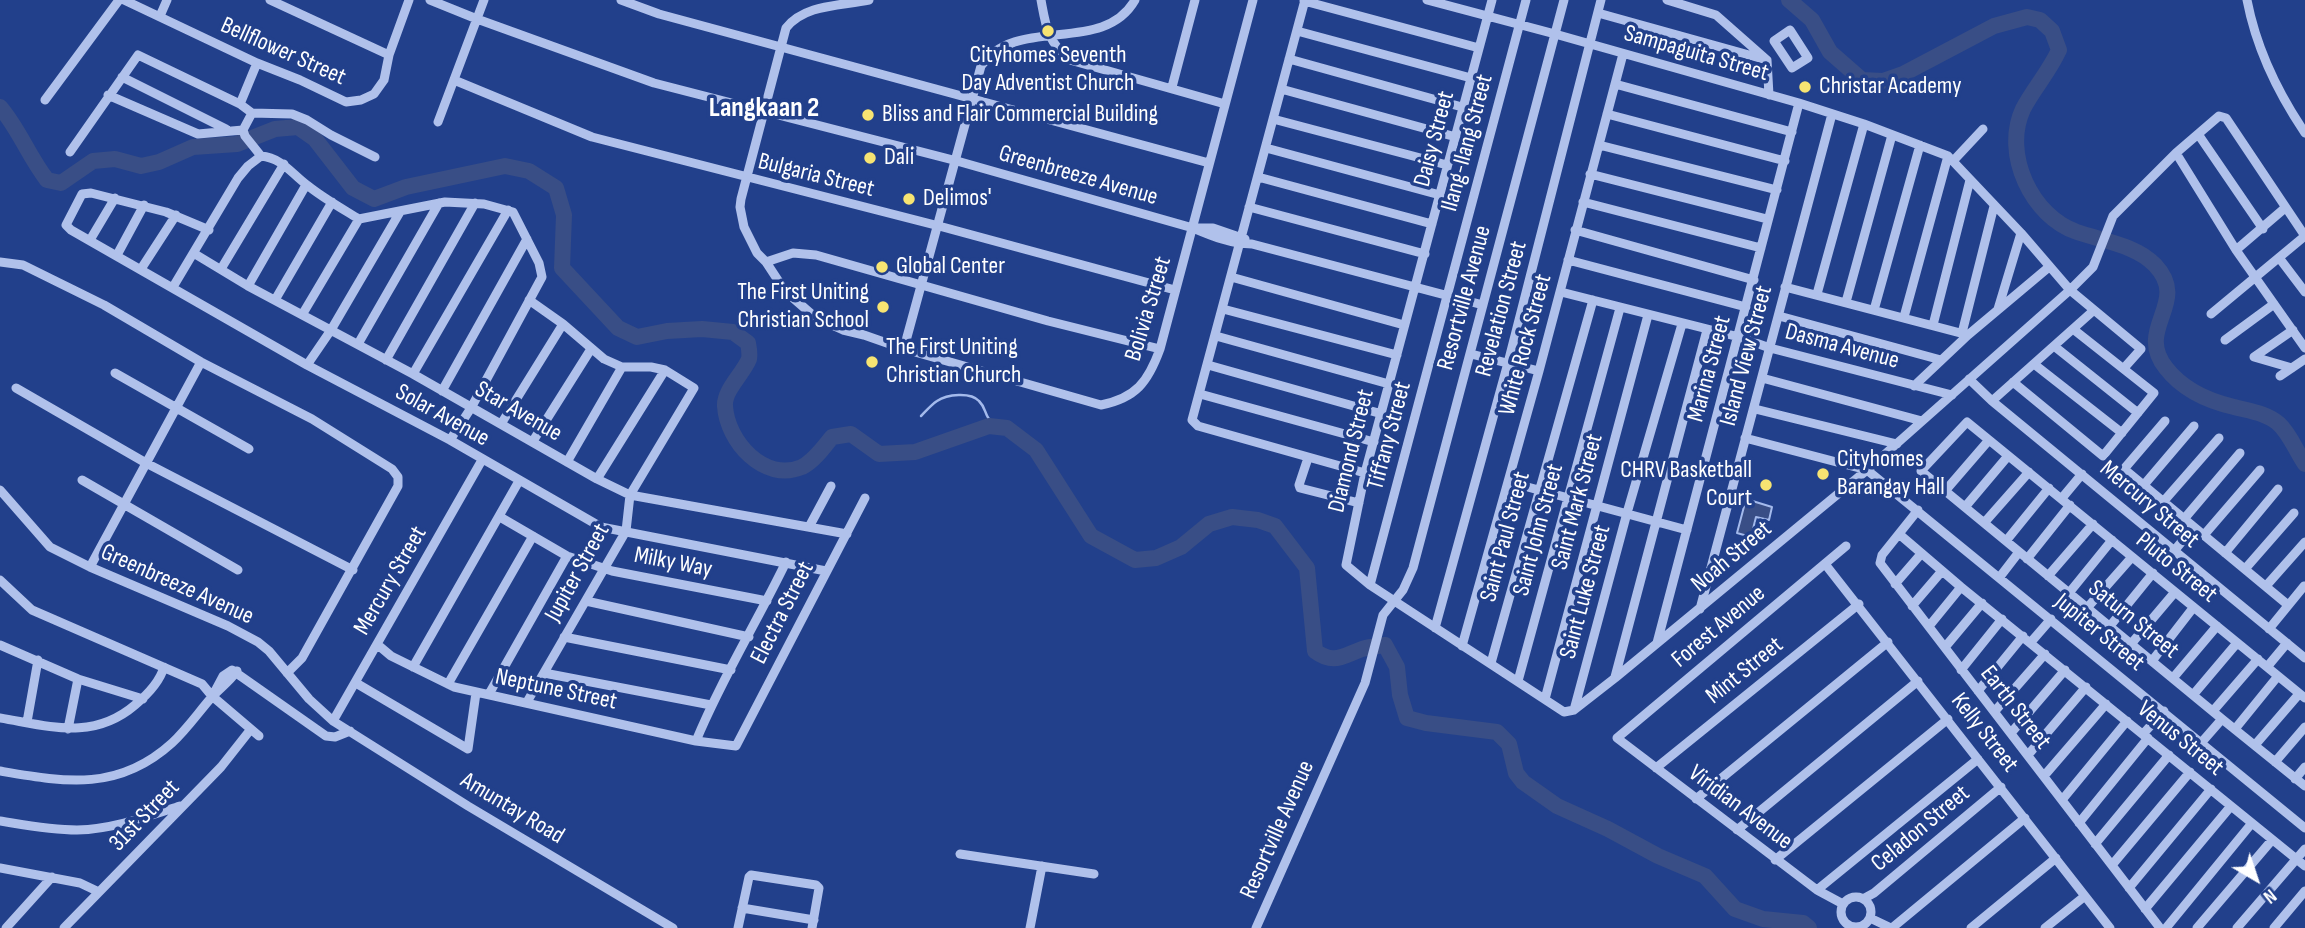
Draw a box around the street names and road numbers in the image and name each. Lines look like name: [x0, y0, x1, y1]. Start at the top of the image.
street label: Bellflower Street: [216, 12, 350, 92]
street label: Sampaguita Street: [1620, 20, 1772, 88]
street label: Ilang-Ilang Street: [1436, 71, 1500, 215]
street label: Daisy Street: [1408, 88, 1462, 190]
street label: Greenbreeze Avenue: [995, 140, 1161, 212]
street label: Bulgaria Street: [755, 148, 877, 204]
street label: Resortville Avenue: [1432, 223, 1498, 373]
street label: Revelation Street: [1470, 238, 1534, 380]
street label: Bolivia Street: [1120, 253, 1178, 365]
street label: White Rock Street: [1493, 271, 1559, 419]
street label: Island View Street: [1714, 283, 1780, 429]
street label: Marina Street: [1682, 313, 1738, 425]
street label: Dasma Avenue: [1782, 318, 1902, 376]
street label: Star Avenue: [469, 376, 567, 448]
street label: Solar Avenue: [390, 378, 494, 454]
street label: Tiffany Street: [1362, 379, 1418, 493]
street label: Diamond Street: [1323, 387, 1381, 515]
street label: Saint Mark Street: [1546, 431, 1610, 573]
street label: Mercury Street: [2093, 455, 2205, 555]
street label: Saint John Street: [1508, 461, 1570, 599]
street label: Saint Paul Street: [1475, 469, 1537, 605]
street label: Noah Street: [1686, 515, 1778, 599]
street label: Jupiter Street: [539, 519, 617, 627]
street label: Mercury Street: [348, 521, 434, 641]
street label: Saint Luke Street: [1554, 522, 1618, 662]
street label: Pluto Street: [2130, 527, 2222, 609]
street label: Greenbreeze Avenue: [96, 538, 258, 632]
street label: Milky Way: [632, 541, 714, 585]
street label: Electra Street: [745, 557, 821, 669]
street label: Saturn Street: [2082, 575, 2184, 665]
street label: Forest Avenue: [1666, 580, 1772, 674]
street label: Jupiter Street: [2048, 588, 2150, 678]
street label: Mint Street: [1701, 631, 1789, 711]
street label: Earth Street: [1973, 661, 2057, 755]
street label: Neptune Street: [493, 663, 619, 717]
street label: Kelly Street: [1944, 688, 2024, 778]
street label: Venus Street: [2131, 695, 2229, 783]
street label: Resortville Avenue: [1235, 756, 1321, 904]
street label: Viridian Avenue: [1682, 759, 1798, 857]
street label: Amuntay Road: [455, 767, 569, 851]
street label: 31st Street: [104, 774, 186, 858]
street label: Celadon Street: [1866, 780, 1976, 878]

